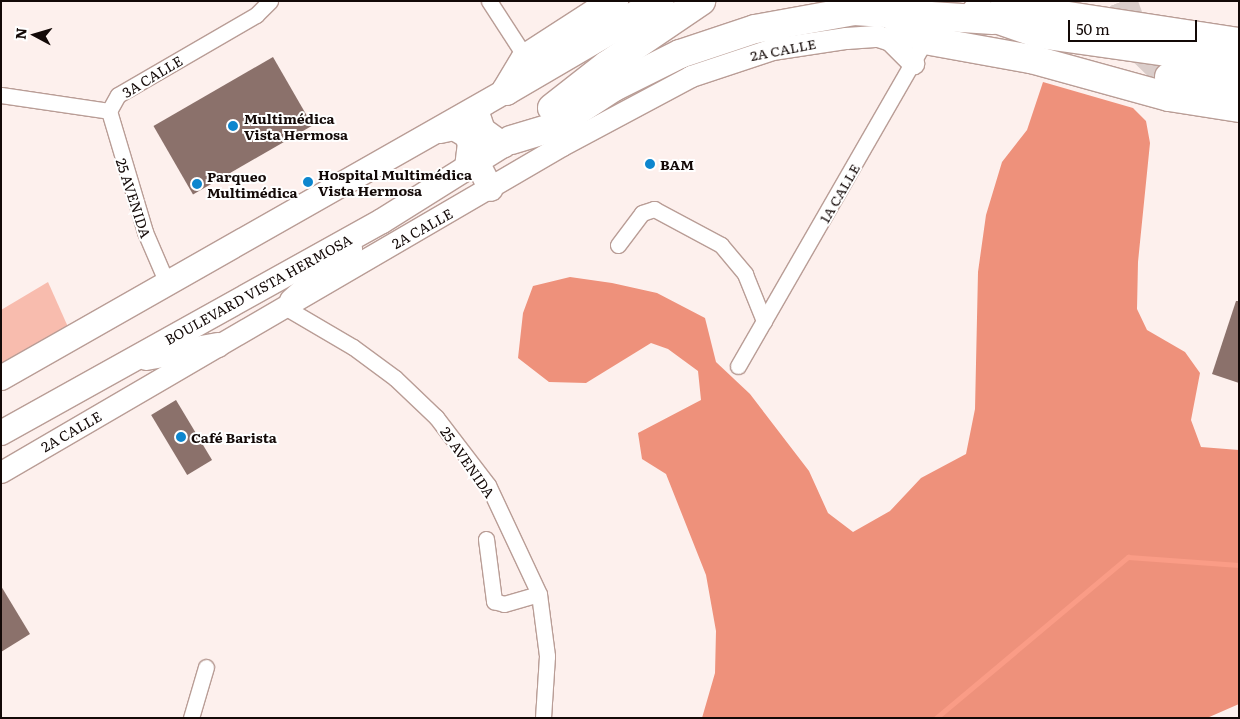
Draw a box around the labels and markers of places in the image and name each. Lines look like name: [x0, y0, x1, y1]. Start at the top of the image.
place label: Multimédica Vista Hermosa: [244, 110, 348, 142]
marker: Multimédica Vista Hermosa: [226, 119, 240, 133]
place label: BAM: [660, 156, 694, 172]
marker: BAM: [644, 158, 656, 170]
place label: Hospital Multimédica Vista Hermosa: [318, 166, 472, 198]
place label: Parqueo Multimédica: [207, 168, 298, 200]
marker: Hospital Multimédica Vista Hermosa: [302, 176, 314, 188]
marker: Parqueo Multimédica: [191, 178, 203, 190]
place label: Café Barista: [191, 429, 277, 445]
marker: Café Barista: [175, 431, 187, 443]

